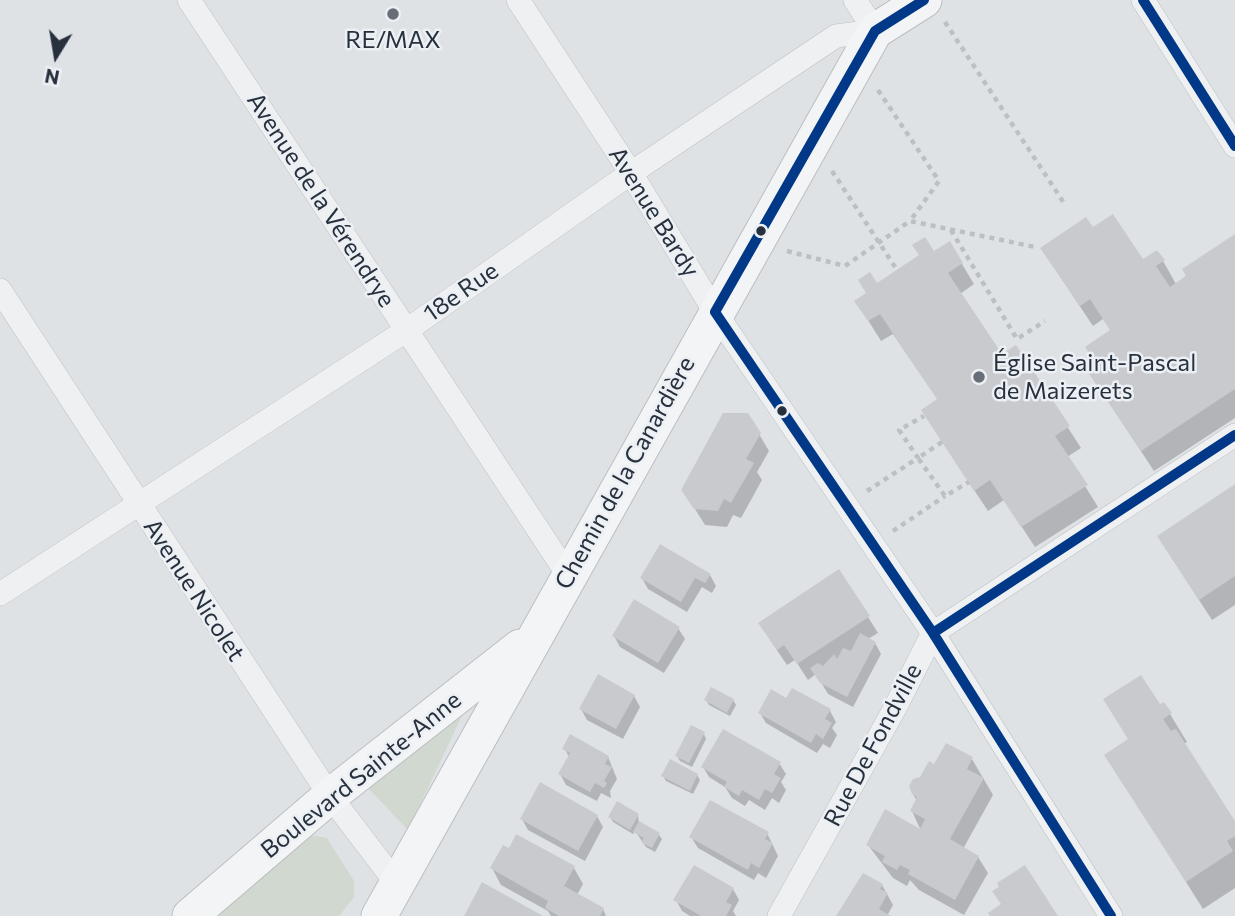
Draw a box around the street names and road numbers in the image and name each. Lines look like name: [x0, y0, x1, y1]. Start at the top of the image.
street label: Avenue de la Vérendrye: [241, 87, 401, 313]
street label: Avenue Bardy: [603, 142, 705, 282]
street label: 18e Rue: [418, 256, 504, 328]
street label: Chemin de la Canardière: [549, 352, 701, 594]
street label: Avenue Nicolet: [137, 514, 251, 666]
street label: Rue De Fondville: [818, 659, 928, 831]
street label: Boulevard Sainte-Anne: [255, 685, 467, 865]

